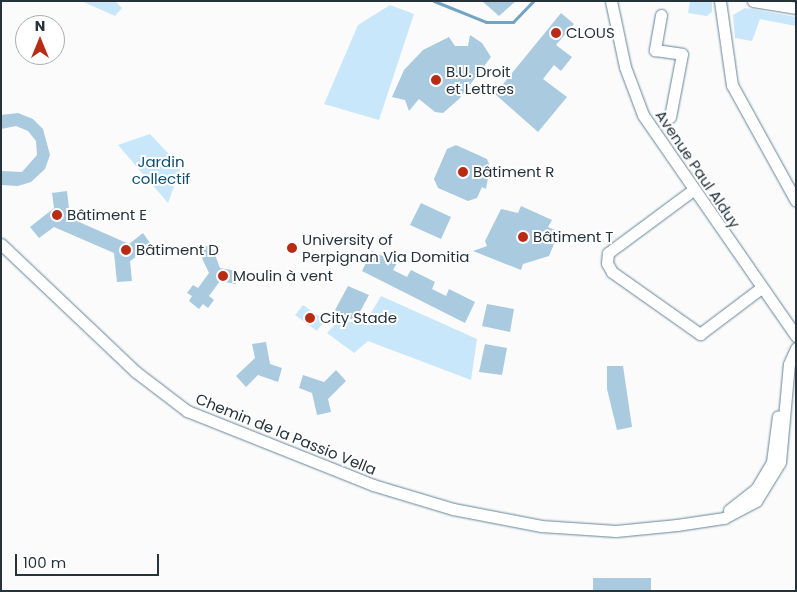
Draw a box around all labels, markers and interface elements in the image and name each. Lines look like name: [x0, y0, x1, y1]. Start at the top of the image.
north arrow: [15, 15, 65, 65]
text: N: [35, 16, 45, 36]
place label: CLOUS: [566, 24, 615, 42]
marker: CLOUS: [550, 27, 562, 39]
place label: B.U. Droit et Lettres: [446, 62, 514, 97]
marker: B.U. Droit et Lettres: [430, 74, 442, 86]
street label: Avenue Paul Alduy: [652, 107, 744, 231]
park label: Jardin collectif: [132, 152, 190, 187]
place label: Bâtiment R: [473, 163, 554, 181]
marker: Bâtiment R: [457, 166, 469, 178]
place label: Bâtiment E: [67, 206, 147, 224]
marker: Bâtiment E: [51, 209, 63, 221]
place label: Bâtiment T: [533, 228, 613, 246]
place label: University of Perpignan Via Domitia: [302, 230, 470, 265]
marker: Bâtiment T: [517, 231, 529, 243]
place label: Bâtiment D: [136, 241, 219, 259]
marker: University of Perpignan Via Domitia: [286, 242, 298, 254]
marker: Bâtiment D: [120, 244, 132, 256]
place label: Moulin à vent: [233, 267, 333, 285]
marker: Moulin à vent: [217, 270, 229, 282]
place label: City Stade: [320, 309, 397, 327]
marker: City Stade: [304, 312, 316, 324]
street label: Chemin de la Passio Vella: [193, 389, 379, 479]
scale bar: [18, 544, 161, 576]
text: 100 m: [23, 552, 66, 573]

